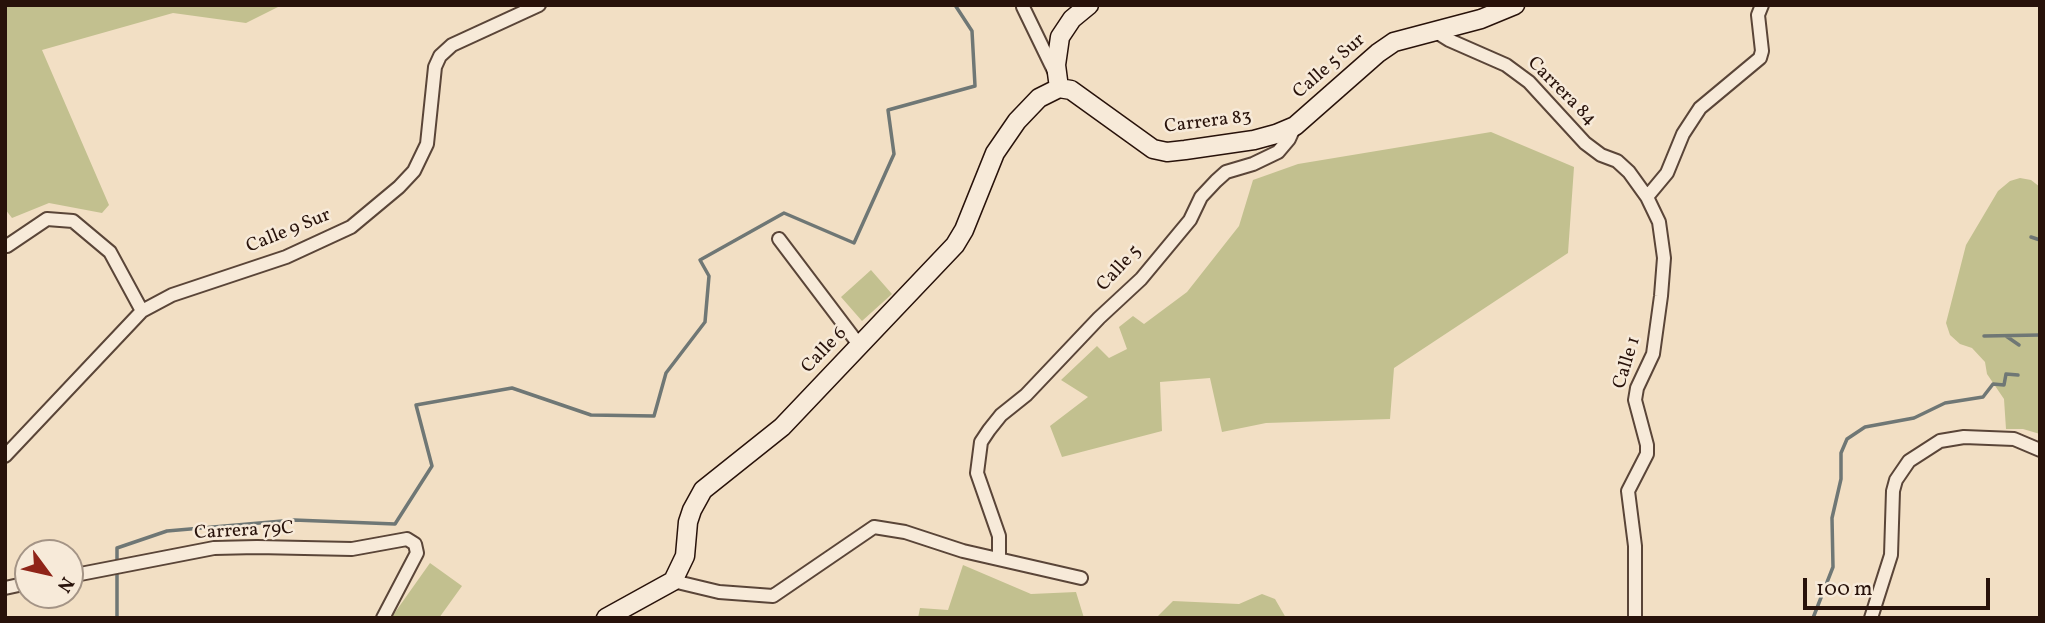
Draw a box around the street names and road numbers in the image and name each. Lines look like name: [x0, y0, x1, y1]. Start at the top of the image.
street label: Calle 5 Sur: [1289, 29, 1371, 105]
street label: Carrera 84: [1522, 53, 1600, 131]
street label: Carrera 83: [1163, 106, 1253, 140]
street label: Calle 9 Sur: [244, 205, 334, 259]
street label: Calle 5: [1093, 241, 1147, 297]
street label: Calle 6: [797, 323, 853, 379]
street label: Calle 1: [1609, 334, 1647, 392]
street label: Carrera 79C: [194, 518, 294, 546]

